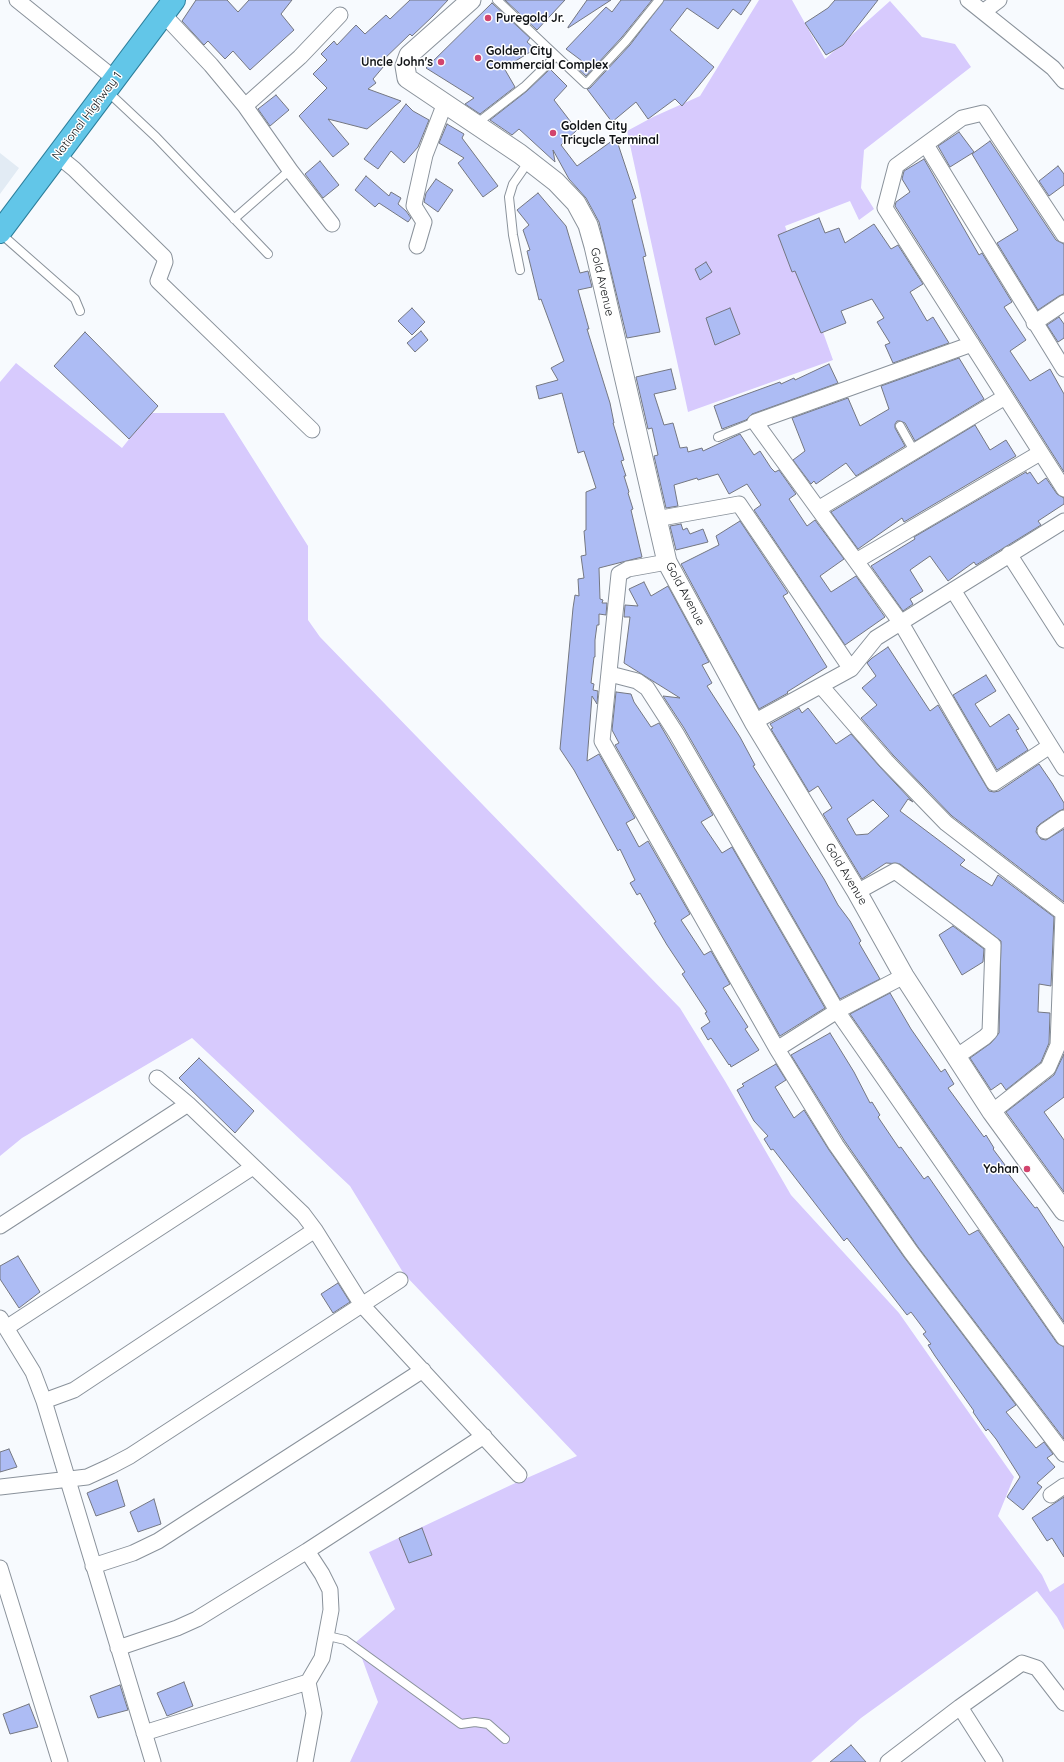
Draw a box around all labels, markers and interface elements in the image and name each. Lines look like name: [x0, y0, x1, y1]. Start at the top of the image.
place label: Puregold Jr.: [496, 11, 564, 25]
marker: Puregold Jr.: [483, 13, 493, 23]
place label: Golden City Commercial Complex: [486, 44, 608, 72]
marker: Golden City Commercial Complex: [473, 53, 483, 63]
place label: Uncle John's: [361, 55, 433, 69]
marker: Uncle John's: [436, 57, 446, 67]
street label: National Highway 1: [49, 69, 125, 163]
place label: Golden City Tricycle Terminal: [561, 119, 659, 147]
marker: Golden City Tricycle Terminal: [548, 128, 558, 138]
street label: Gold Avenue: [587, 246, 617, 318]
street label: Gold Avenue: [662, 560, 708, 628]
street label: Gold Avenue: [822, 840, 870, 908]
place label: Yohan: [983, 1162, 1019, 1176]
marker: Yohan: [1022, 1164, 1032, 1174]

